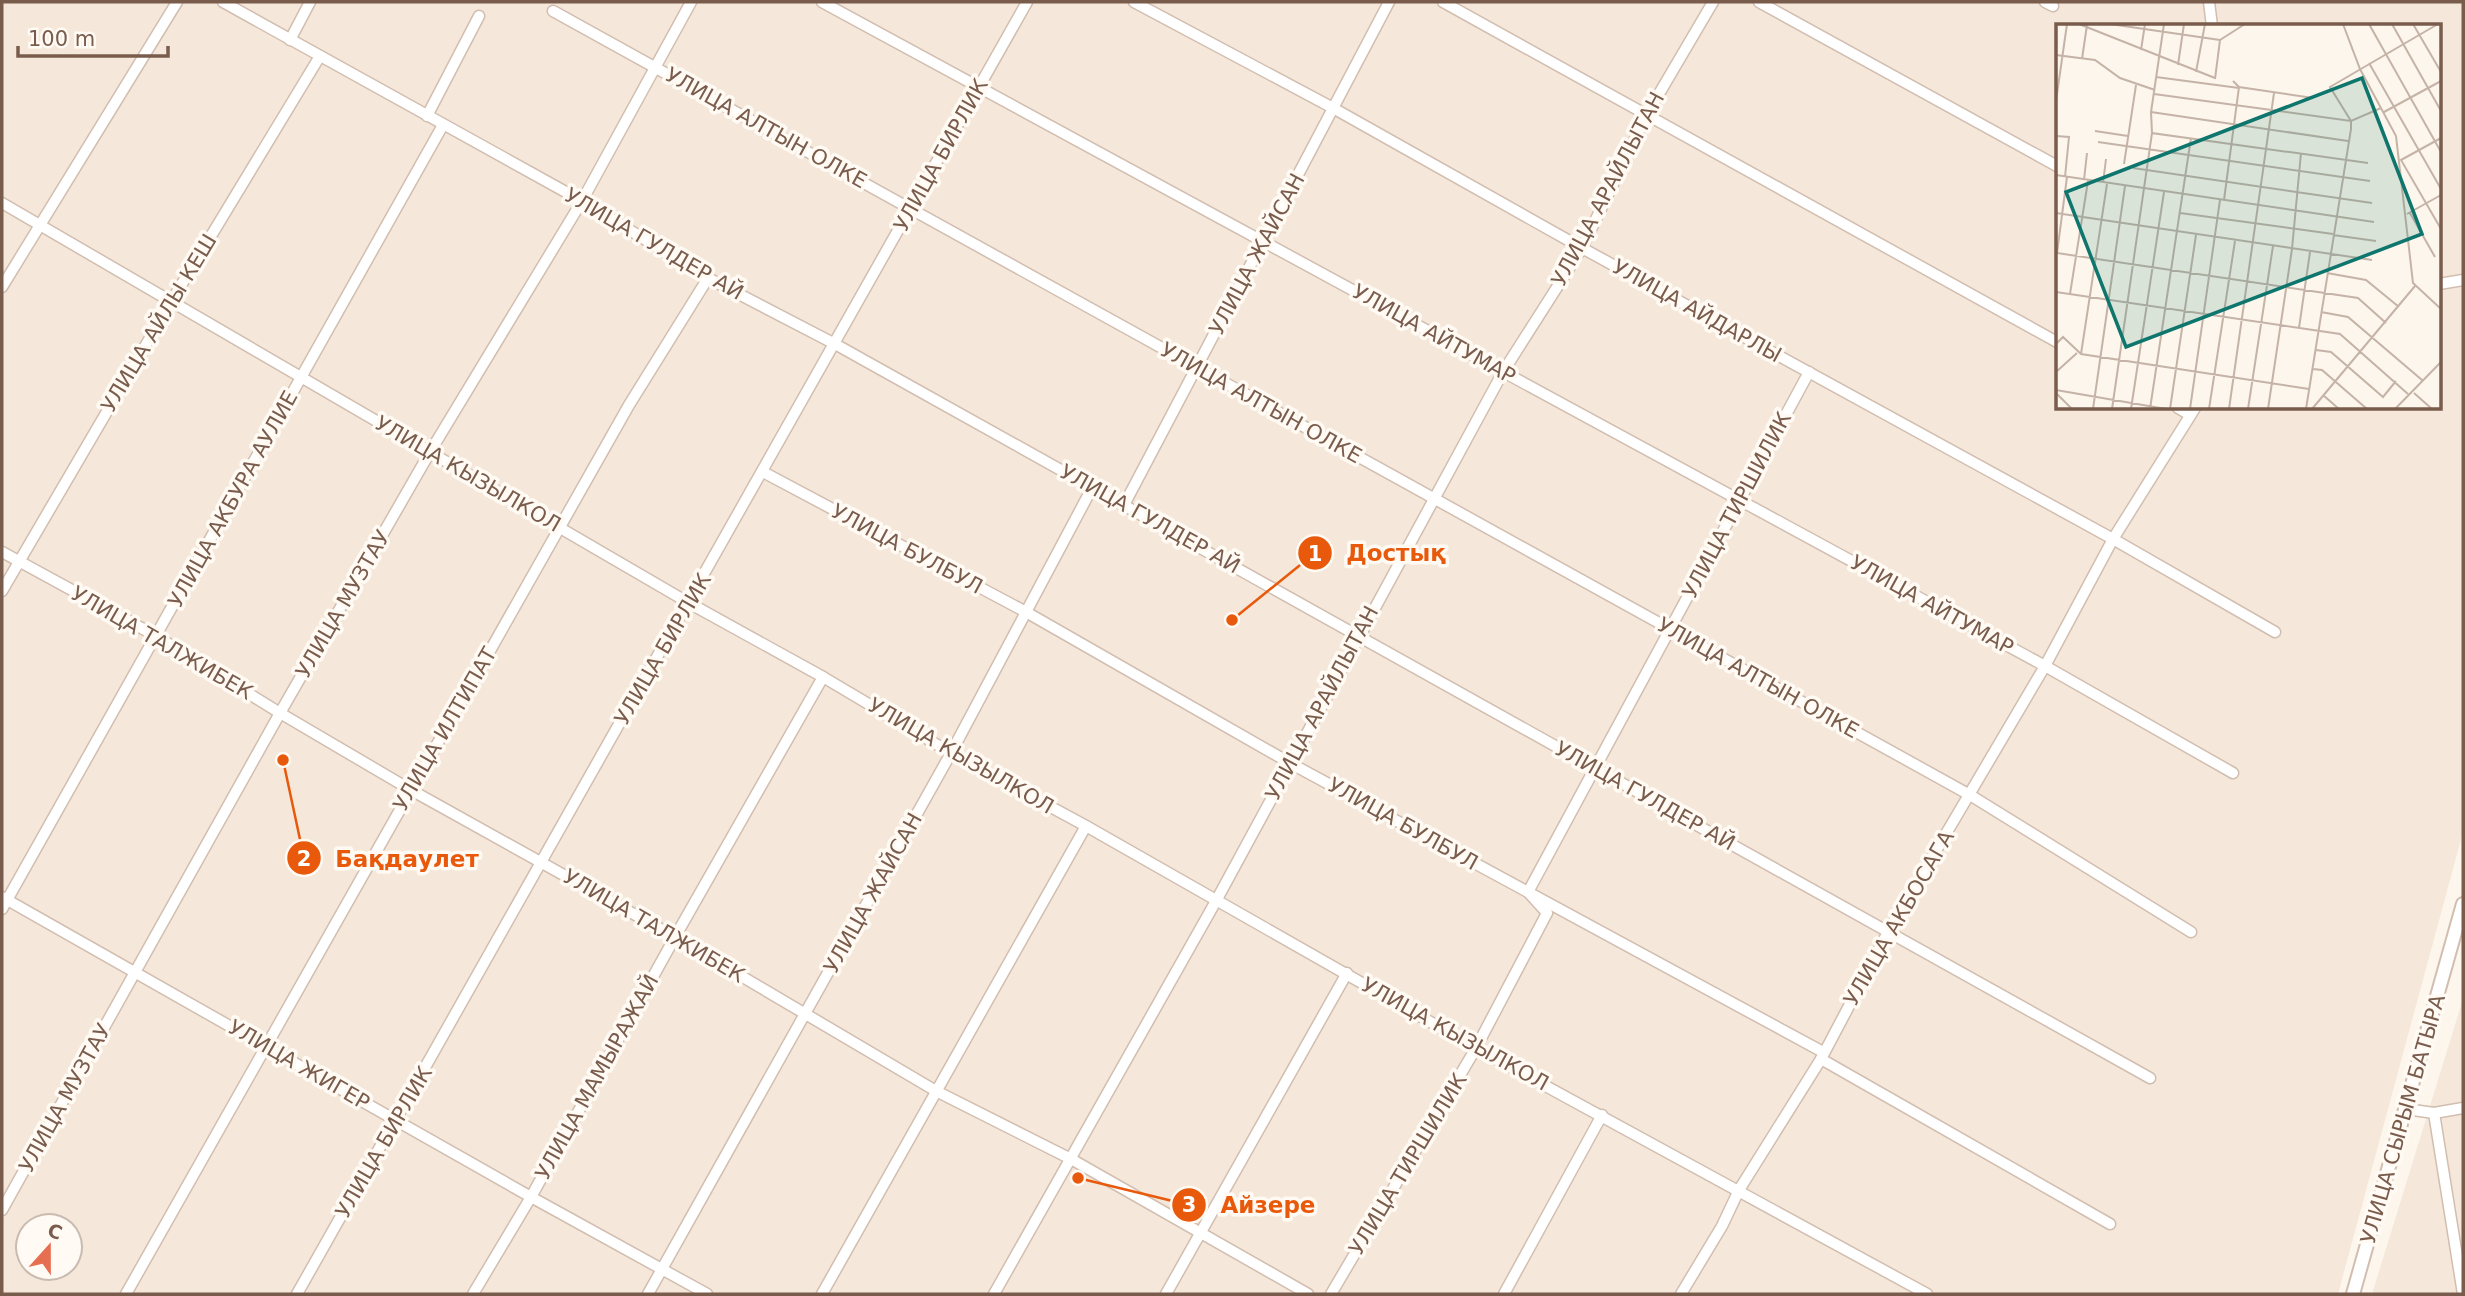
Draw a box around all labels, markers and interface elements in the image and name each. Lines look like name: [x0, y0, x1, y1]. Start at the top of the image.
scale bar: [18, 14, 168, 58]
inset map: [2056, 24, 2440, 410]
text: 100 m: [28, 27, 95, 51]
street label: УЛИЦА АЛТЫН ОЛКЕ: [661, 63, 871, 193]
street label: УЛИЦА БИРЛИК: [889, 74, 993, 236]
street label: УЛИЦА АРАЙЛЫТАН: [1546, 88, 1669, 290]
street label: УЛИЦА ЖАЙСАН: [1203, 169, 1310, 339]
street label: УЛИЦА ГУЛДЕР АЙ: [560, 182, 748, 305]
street label: УЛИЦА АЙЛЫ КЕШ: [95, 229, 222, 416]
street label: УЛИЦА АЙДАРЛЫ: [1608, 254, 1786, 367]
street label: УЛИЦА АЙТУМАР: [1348, 278, 1520, 389]
street label: УЛИЦА АЛТЫН ОЛКЕ: [1156, 338, 1366, 468]
street label: УЛИЦА АКБУРА АУЛИЕ: [163, 387, 303, 611]
street label: УЛИЦА ТИРШИЛИК: [1678, 408, 1796, 602]
street label: УЛИЦА КЫЗЫЛКОЛ: [371, 411, 565, 537]
street label: УЛИЦА ГУЛДЕР АЙ: [1056, 459, 1245, 578]
street label: УЛИЦА БУЛБУЛ: [827, 499, 987, 599]
street label: УЛИЦА МУЗТАУ: [291, 526, 395, 682]
callout: Достық: [1298, 531, 1460, 575]
text: Достық: [1346, 540, 1446, 566]
text: 1: [1308, 542, 1322, 566]
street label: УЛИЦА АЙТУМАР: [1846, 549, 2018, 660]
street label: УЛИЦА БИРЛИК: [610, 569, 716, 729]
street label: УЛИЦА ТАЛЖИБЕК: [67, 581, 257, 705]
street label: УЛИЦА АРАЙЛЫТАН: [1260, 602, 1383, 804]
street label: УЛИЦА АЛТЫН ОЛКЕ: [1653, 613, 1863, 743]
street label: УЛИЦА ИЛТИПАТ: [388, 643, 502, 815]
street label: УЛИЦА КЫЗЫЛКОЛ: [864, 693, 1058, 819]
street label: УЛИЦА ГУЛДЕР АЙ: [1551, 736, 1740, 855]
street label: УЛИЦА БУЛБУЛ: [1324, 773, 1482, 875]
street label: УЛИЦА ЖАЙСАН: [818, 808, 927, 977]
street label: УЛИЦА АКБОСАГА: [1839, 826, 1959, 1010]
callout: Бақдаулет: [286, 836, 493, 880]
text: Бақдаулет: [335, 846, 479, 872]
text: 2: [297, 847, 311, 871]
street label: УЛИЦА ТАЛЖИБЕК: [559, 864, 749, 988]
street label: УЛИЦА МАМЫРАЖАЙ: [530, 970, 663, 1184]
street label: УЛИЦА КЫЗЫЛКОЛ: [1357, 973, 1553, 1095]
street label: УЛИЦА СЫРЫМ БАТЫРА: [2356, 991, 2450, 1246]
street label: УЛИЦА ЖИГЕР: [224, 1015, 374, 1115]
street label: УЛИЦА МУЗТАУ: [14, 1019, 116, 1176]
street label: УЛИЦА БИРЛИК: [331, 1062, 437, 1222]
street label: УЛИЦА ТИРШИЛИК: [1344, 1069, 1472, 1259]
callout: Айзере: [1172, 1183, 1330, 1227]
text: Айзере: [1221, 1192, 1315, 1218]
text: 3: [1182, 1193, 1196, 1217]
north arrow: [14, 1212, 84, 1282]
text: С: [45, 1218, 66, 1244]

